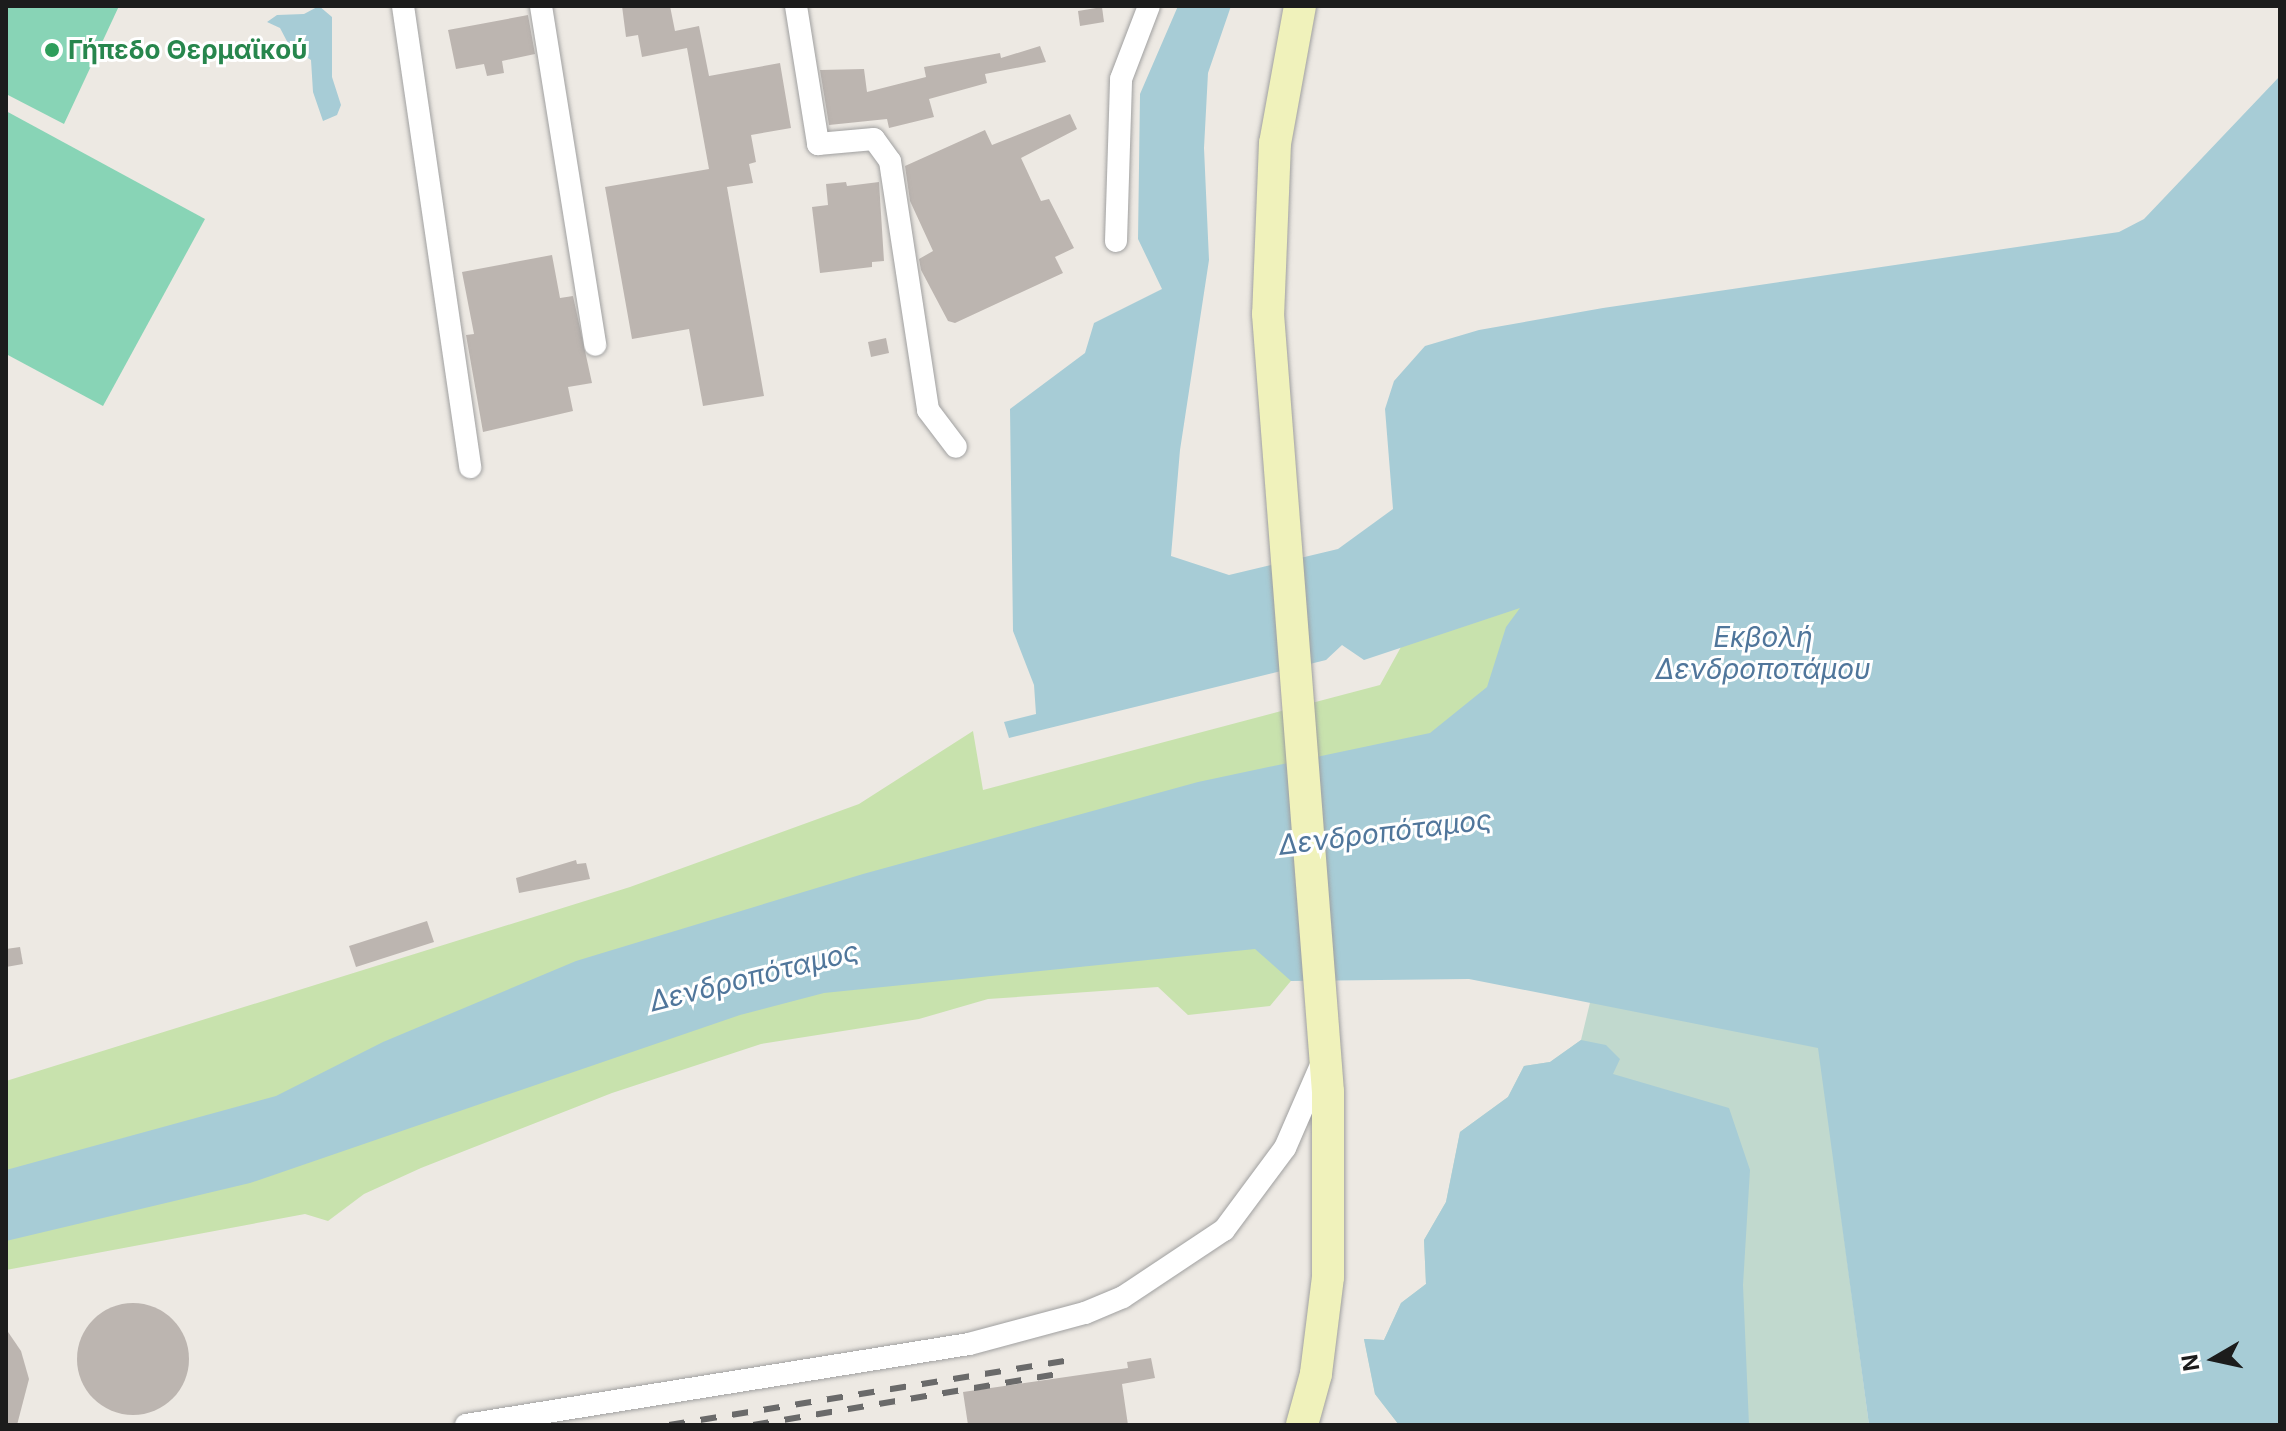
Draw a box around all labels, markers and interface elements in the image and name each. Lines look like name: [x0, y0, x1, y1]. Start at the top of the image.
place label: Γήπεδο Θερμαϊκού: [68, 34, 307, 66]
marker: Γήπεδο Θερμαϊκού: [43, 41, 61, 59]
water label: Εκβολή Δενδροποτάμου: [1655, 620, 1871, 686]
water label: Δενδροπόταμος: [1276, 802, 1494, 862]
water label: Δενδροπόταμος: [646, 934, 862, 1018]
north arrow: [2174, 1319, 2254, 1399]
text: N: [2176, 1352, 2204, 1373]

